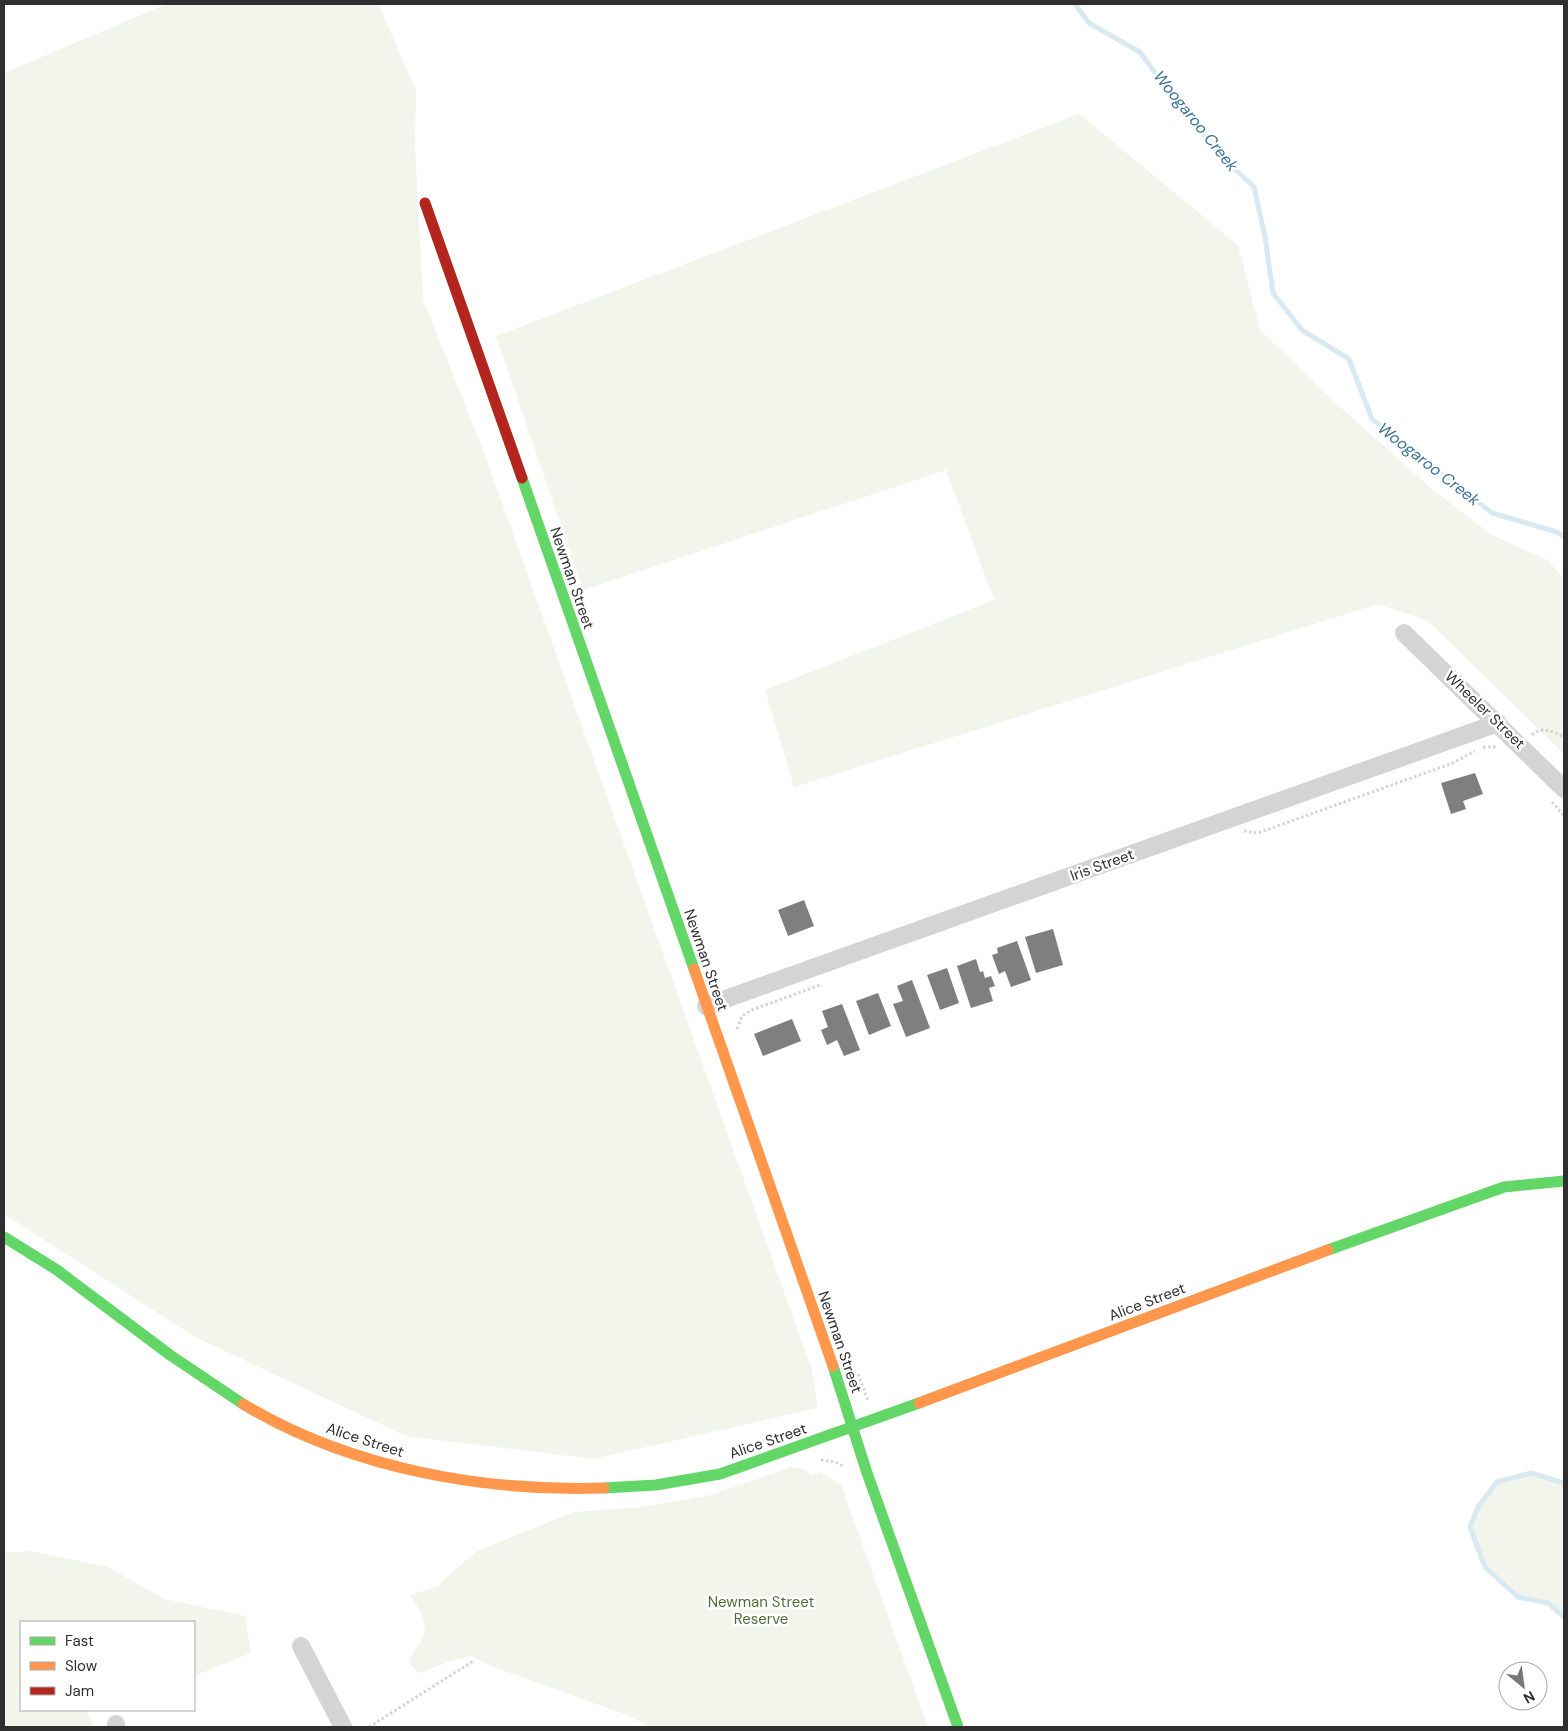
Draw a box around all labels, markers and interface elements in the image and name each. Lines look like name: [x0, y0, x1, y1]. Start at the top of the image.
water label: Woogaroo Creek: [1149, 66, 1244, 176]
water label: Woogaroo Creek: [1374, 418, 1485, 511]
street label: Newman Street: [545, 524, 599, 632]
street label: Wheeler Street: [1441, 667, 1529, 753]
street label: Iris Street: [1067, 844, 1137, 886]
street label: Newman Street: [679, 906, 733, 1014]
street label: Alice Street: [1106, 1278, 1188, 1326]
street label: Newman Street: [813, 1288, 867, 1396]
street label: Alice Street: [324, 1418, 406, 1462]
street label: Alice Street: [727, 1418, 809, 1464]
park label: Newman Street Reserve: [708, 1592, 814, 1629]
legend: [20, 1621, 195, 1711]
text: Fast: [65, 1631, 94, 1651]
text: Slow: [65, 1656, 98, 1676]
north arrow: [1498, 1661, 1548, 1711]
text: Jam: [65, 1681, 94, 1701]
text: N: [1520, 1687, 1538, 1708]

